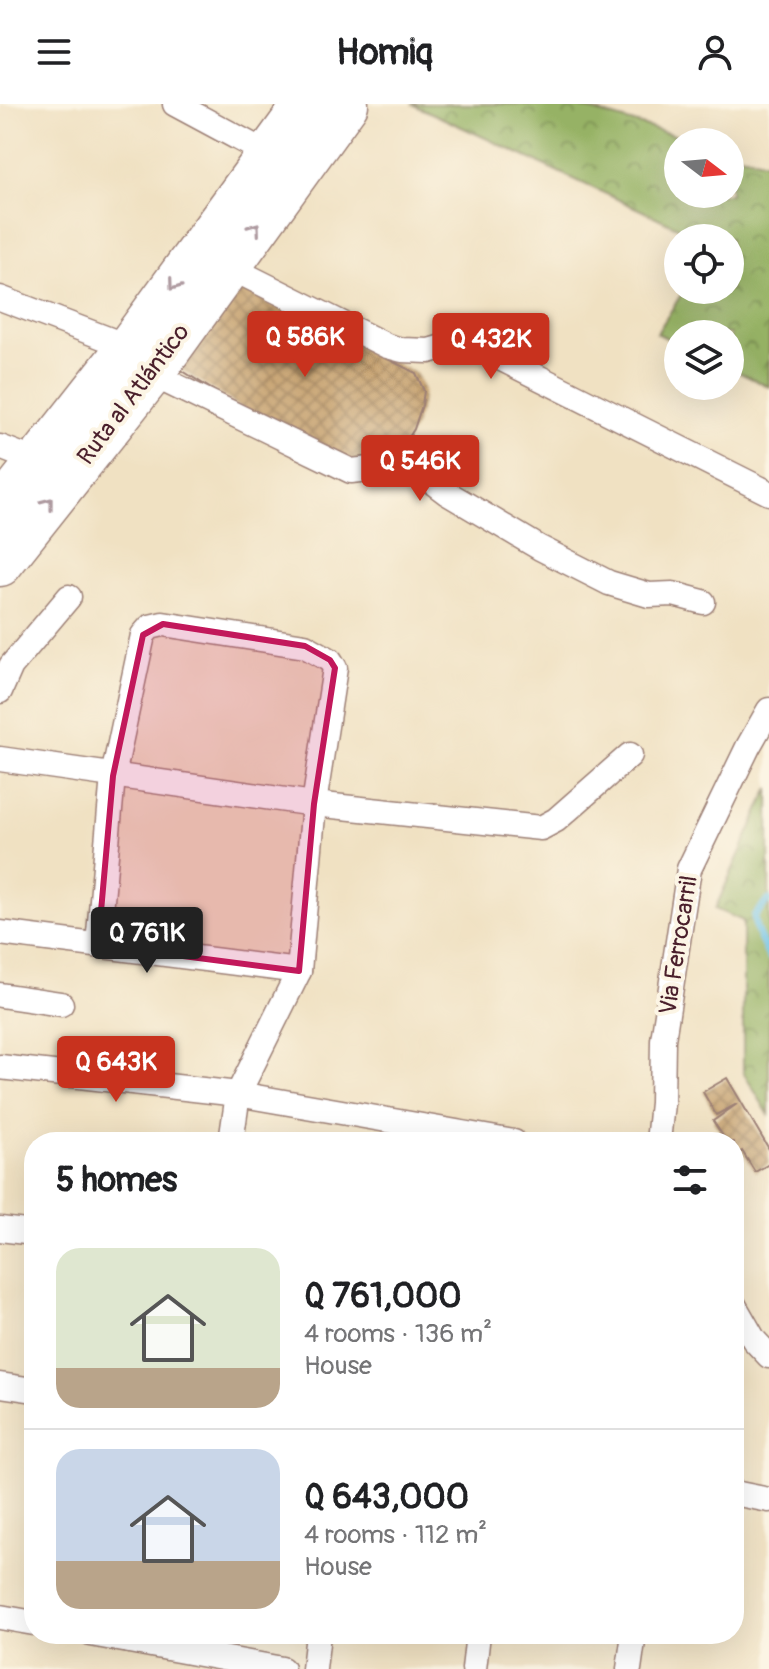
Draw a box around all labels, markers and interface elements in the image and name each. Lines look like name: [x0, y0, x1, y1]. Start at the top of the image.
icon: menu: [32, 30, 76, 74]
text: Homiq: [336, 30, 433, 75]
icon: person: [693, 30, 737, 74]
north arrow: [664, 128, 744, 208]
map controls: [664, 128, 744, 400]
one-way arrow: [245, 222, 260, 237]
button: locate: [664, 224, 744, 304]
one-way arrow: [169, 276, 183, 291]
pin: Q 586K: [240, 311, 370, 379]
pin: Q 432K: [426, 313, 556, 381]
street label: Ruta al Atlántico: [71, 318, 196, 470]
button: layers: [664, 320, 744, 400]
text: Q 586K: [265, 321, 345, 353]
text: Q 432K: [450, 323, 532, 355]
pin: Q 546K: [355, 435, 485, 503]
text: Q 546K: [379, 445, 461, 477]
one-way arrow: [39, 497, 53, 512]
street label: Via Ferrocarril: [653, 873, 704, 1017]
pin: Q 761K: [82, 907, 212, 975]
text: Q 761K: [109, 917, 185, 949]
pin: Q 643K: [51, 1036, 181, 1104]
text: Q 643K: [75, 1046, 157, 1078]
icon: filters: [668, 1158, 712, 1202]
text: 5 homes: [56, 1159, 177, 1202]
text: Q 761,000: [304, 1275, 462, 1318]
icon: home: [120, 1280, 216, 1376]
text: 4 rooms · 136 m²: [304, 1318, 492, 1350]
text: House: [304, 1350, 372, 1382]
text: Q 643,000: [304, 1476, 469, 1519]
icon: home: [120, 1481, 216, 1577]
text: 4 rooms · 112 m²: [304, 1519, 487, 1551]
text: House: [304, 1551, 372, 1583]

